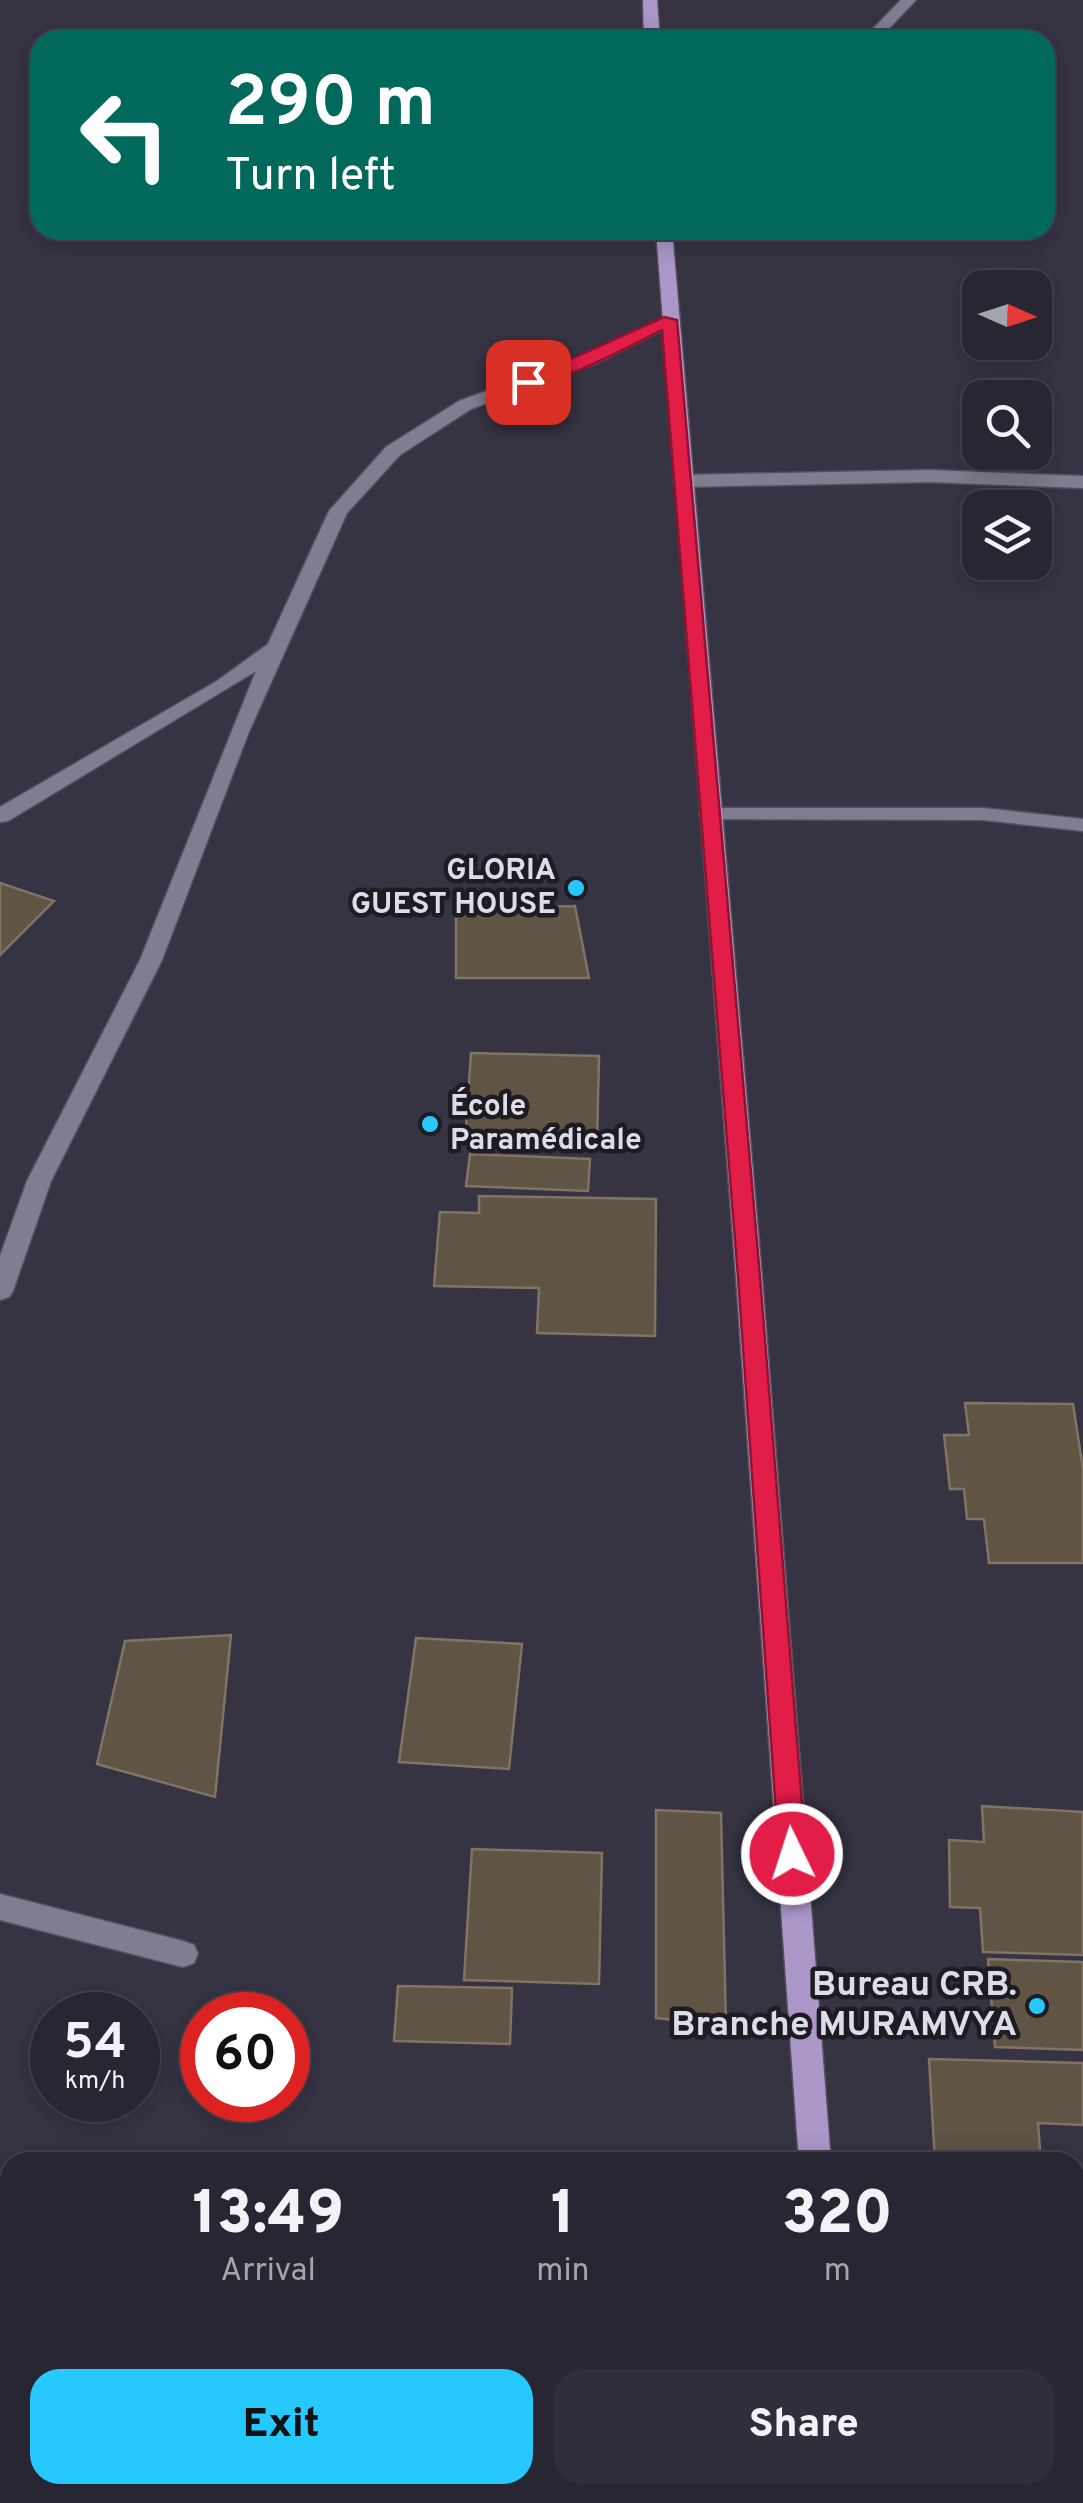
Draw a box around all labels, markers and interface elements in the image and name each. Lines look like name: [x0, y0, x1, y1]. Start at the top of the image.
text: 290 m: [225, 62, 436, 151]
icon: left: [60, 70, 190, 200]
text: Turn left: [225, 149, 396, 206]
north arrow: [962, 270, 1052, 360]
map controls: [962, 270, 1052, 580]
pin: [486, 340, 571, 425]
icon: arrive: [501, 355, 556, 410]
button: search: [962, 380, 1052, 470]
button: layers: [962, 490, 1052, 580]
place label: GLORIA GUEST HOUSE: [351, 853, 556, 924]
marker: GLORIA GUEST HOUSE: [565, 877, 587, 899]
place label: École Paramédicale: [450, 1087, 642, 1160]
marker: École Paramédicale: [419, 1113, 441, 1135]
position arrow: [740, 1802, 844, 1906]
place label: Bureau CRB. Branche MURAMVYA: [671, 1964, 1017, 2048]
speed limit sign: 60: [180, 1992, 310, 2122]
marker: Bureau CRB. Branche MURAMVYA: [1026, 1995, 1048, 2017]
text: 54: [63, 2013, 127, 2076]
text: km/h: [65, 2066, 125, 2098]
text: 13:49: [192, 2179, 344, 2255]
text: 1: [551, 2179, 575, 2255]
text: 320: [782, 2179, 893, 2255]
text: Arrival: [220, 2252, 316, 2292]
text: min: [536, 2252, 590, 2292]
text: m: [824, 2252, 851, 2292]
button: Exit: [30, 2369, 533, 2484]
button: Share: [553, 2369, 1055, 2484]

